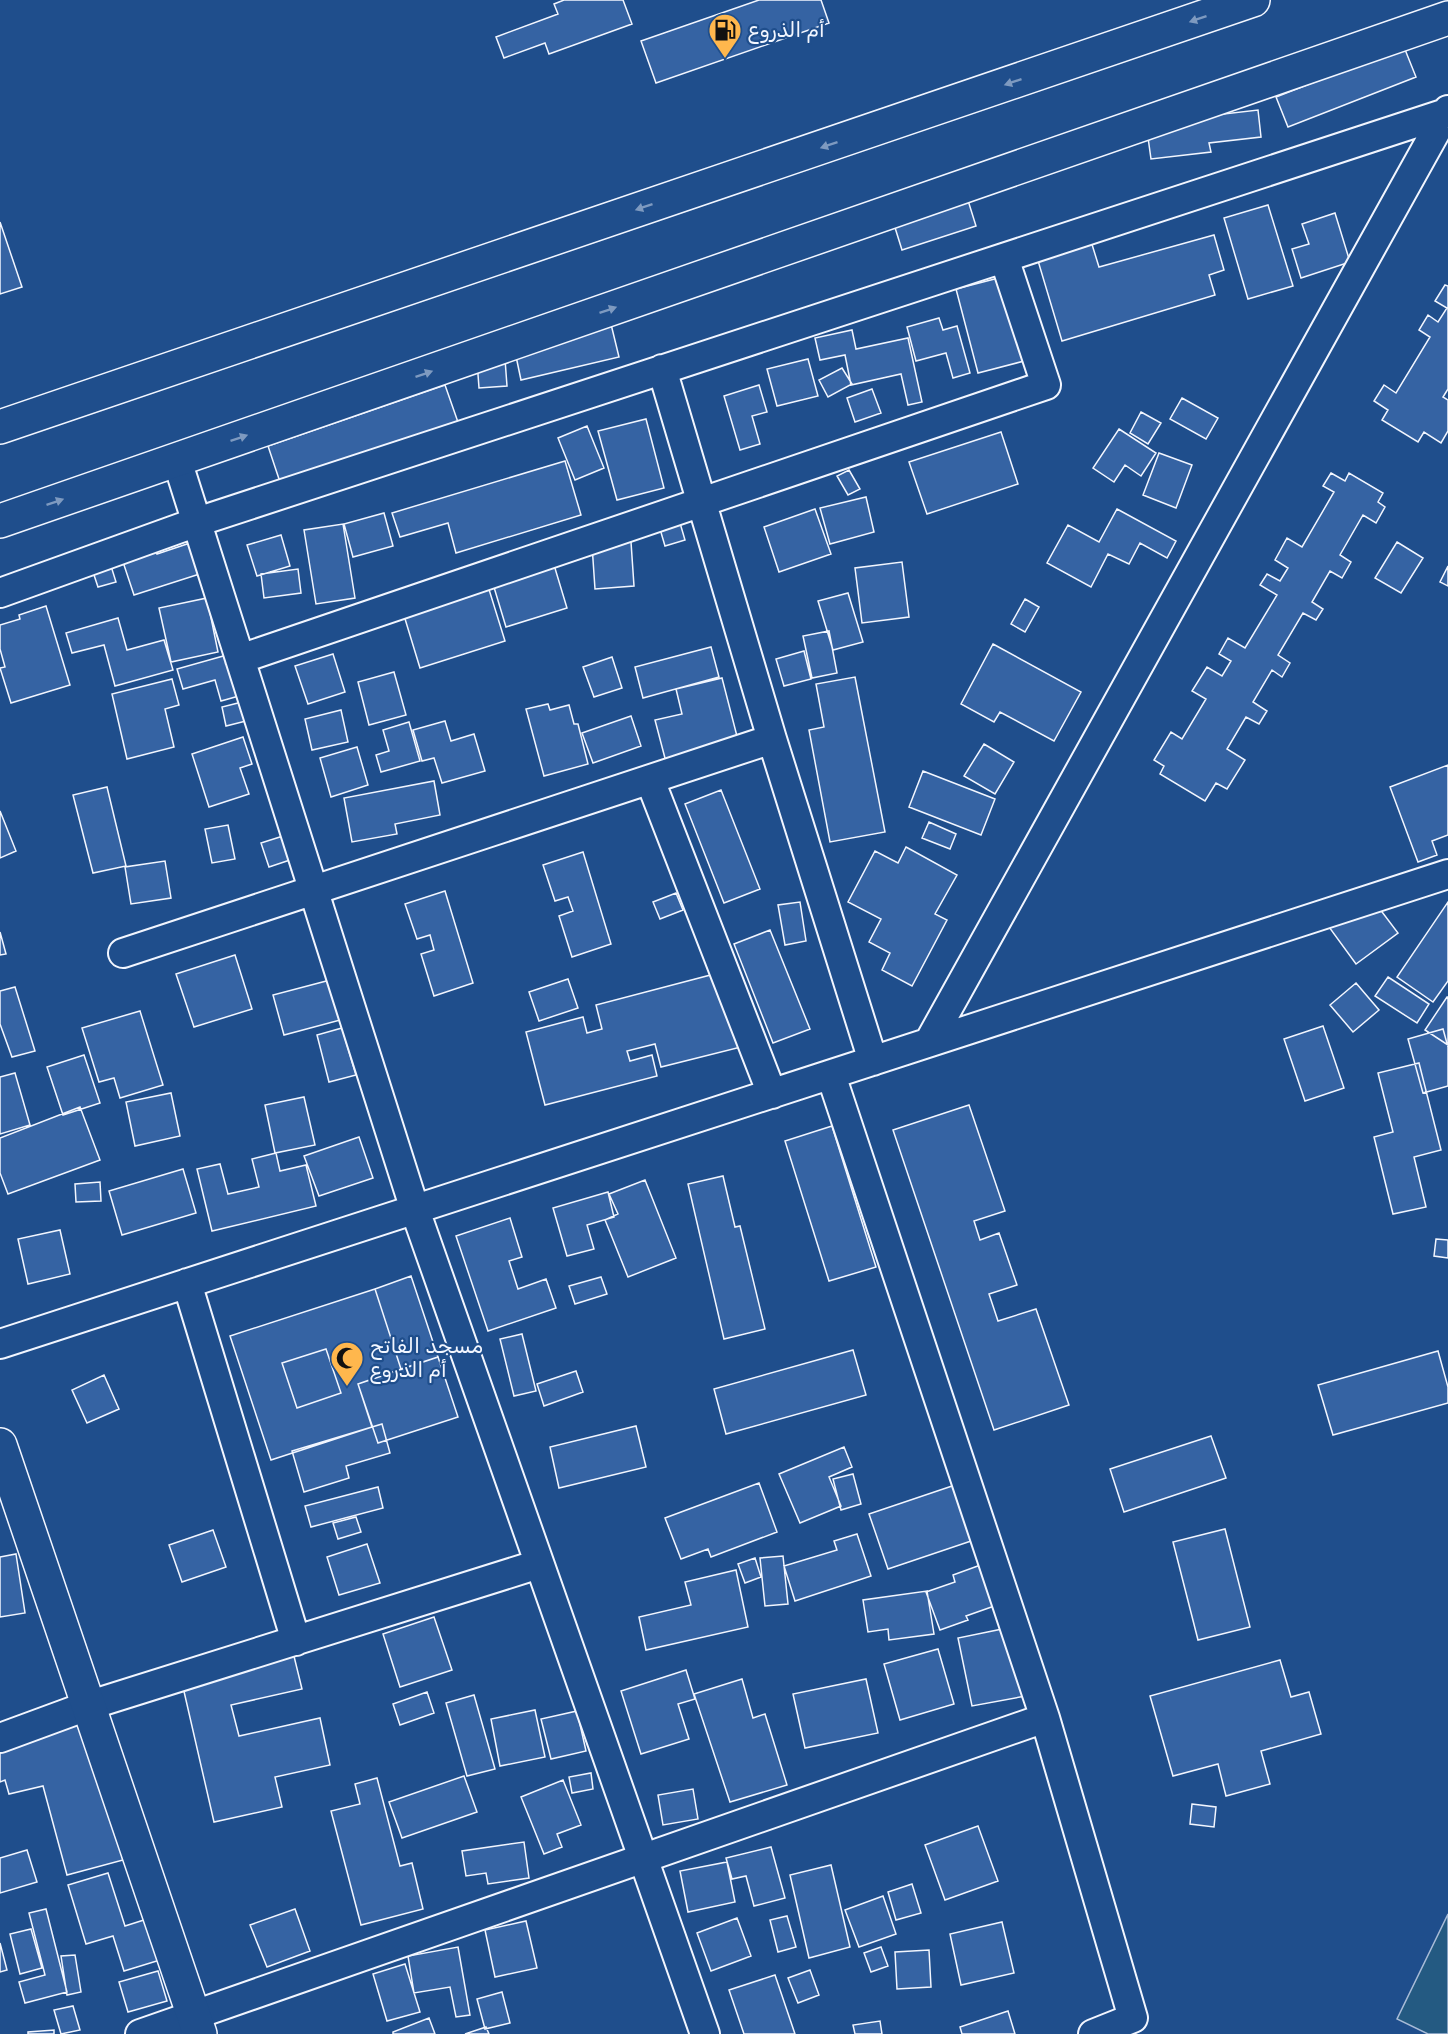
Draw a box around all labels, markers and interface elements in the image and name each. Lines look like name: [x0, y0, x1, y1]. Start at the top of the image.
fuel station icon: أم الذروع: [707, 12, 743, 59]
one-way arrow: [1189, 14, 1207, 24]
place label: أم الذروع: [748, 17, 825, 44]
one-way arrow: [1004, 77, 1022, 87]
one-way arrow: [820, 140, 838, 150]
one-way arrow: [635, 203, 653, 213]
one-way arrow: [599, 304, 617, 314]
one-way arrow: [415, 368, 433, 378]
one-way arrow: [231, 432, 249, 442]
one-way arrow: [46, 496, 64, 506]
place label: مسجد الفاتح أم الذروع: [370, 1333, 483, 1384]
mosque icon: مسجد الفاتح أم الذروع: [329, 1340, 365, 1387]

